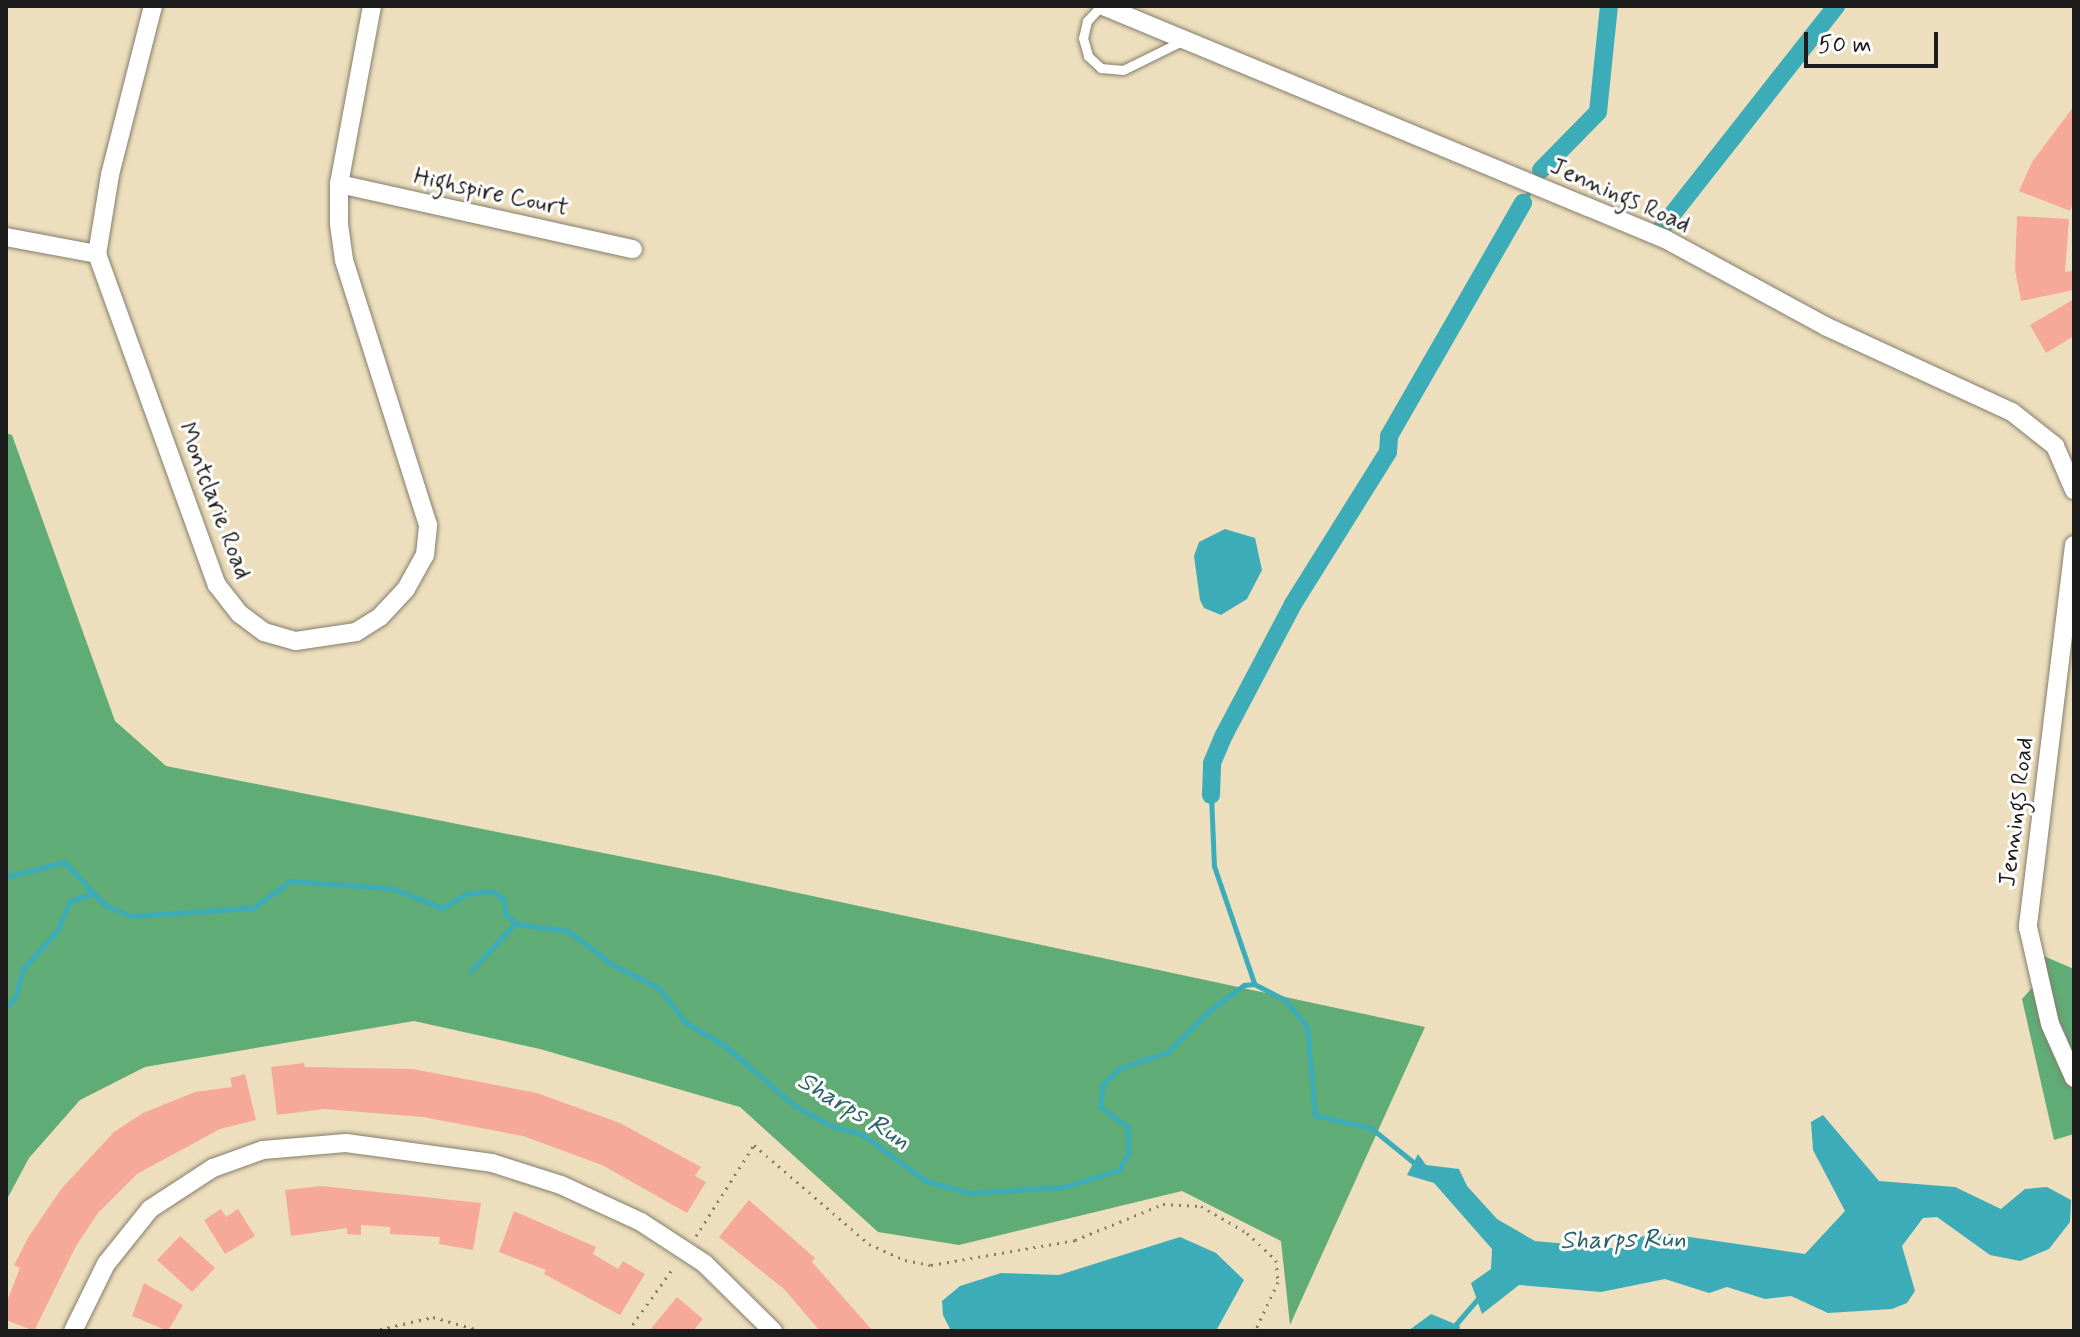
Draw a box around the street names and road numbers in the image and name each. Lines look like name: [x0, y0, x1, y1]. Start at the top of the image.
street label: Jennings Road: [1546, 152, 1694, 240]
street label: Highspire Court: [412, 163, 570, 223]
street label: Montclarie Road: [171, 419, 257, 583]
street label: Jennings Road: [1994, 736, 2040, 888]

